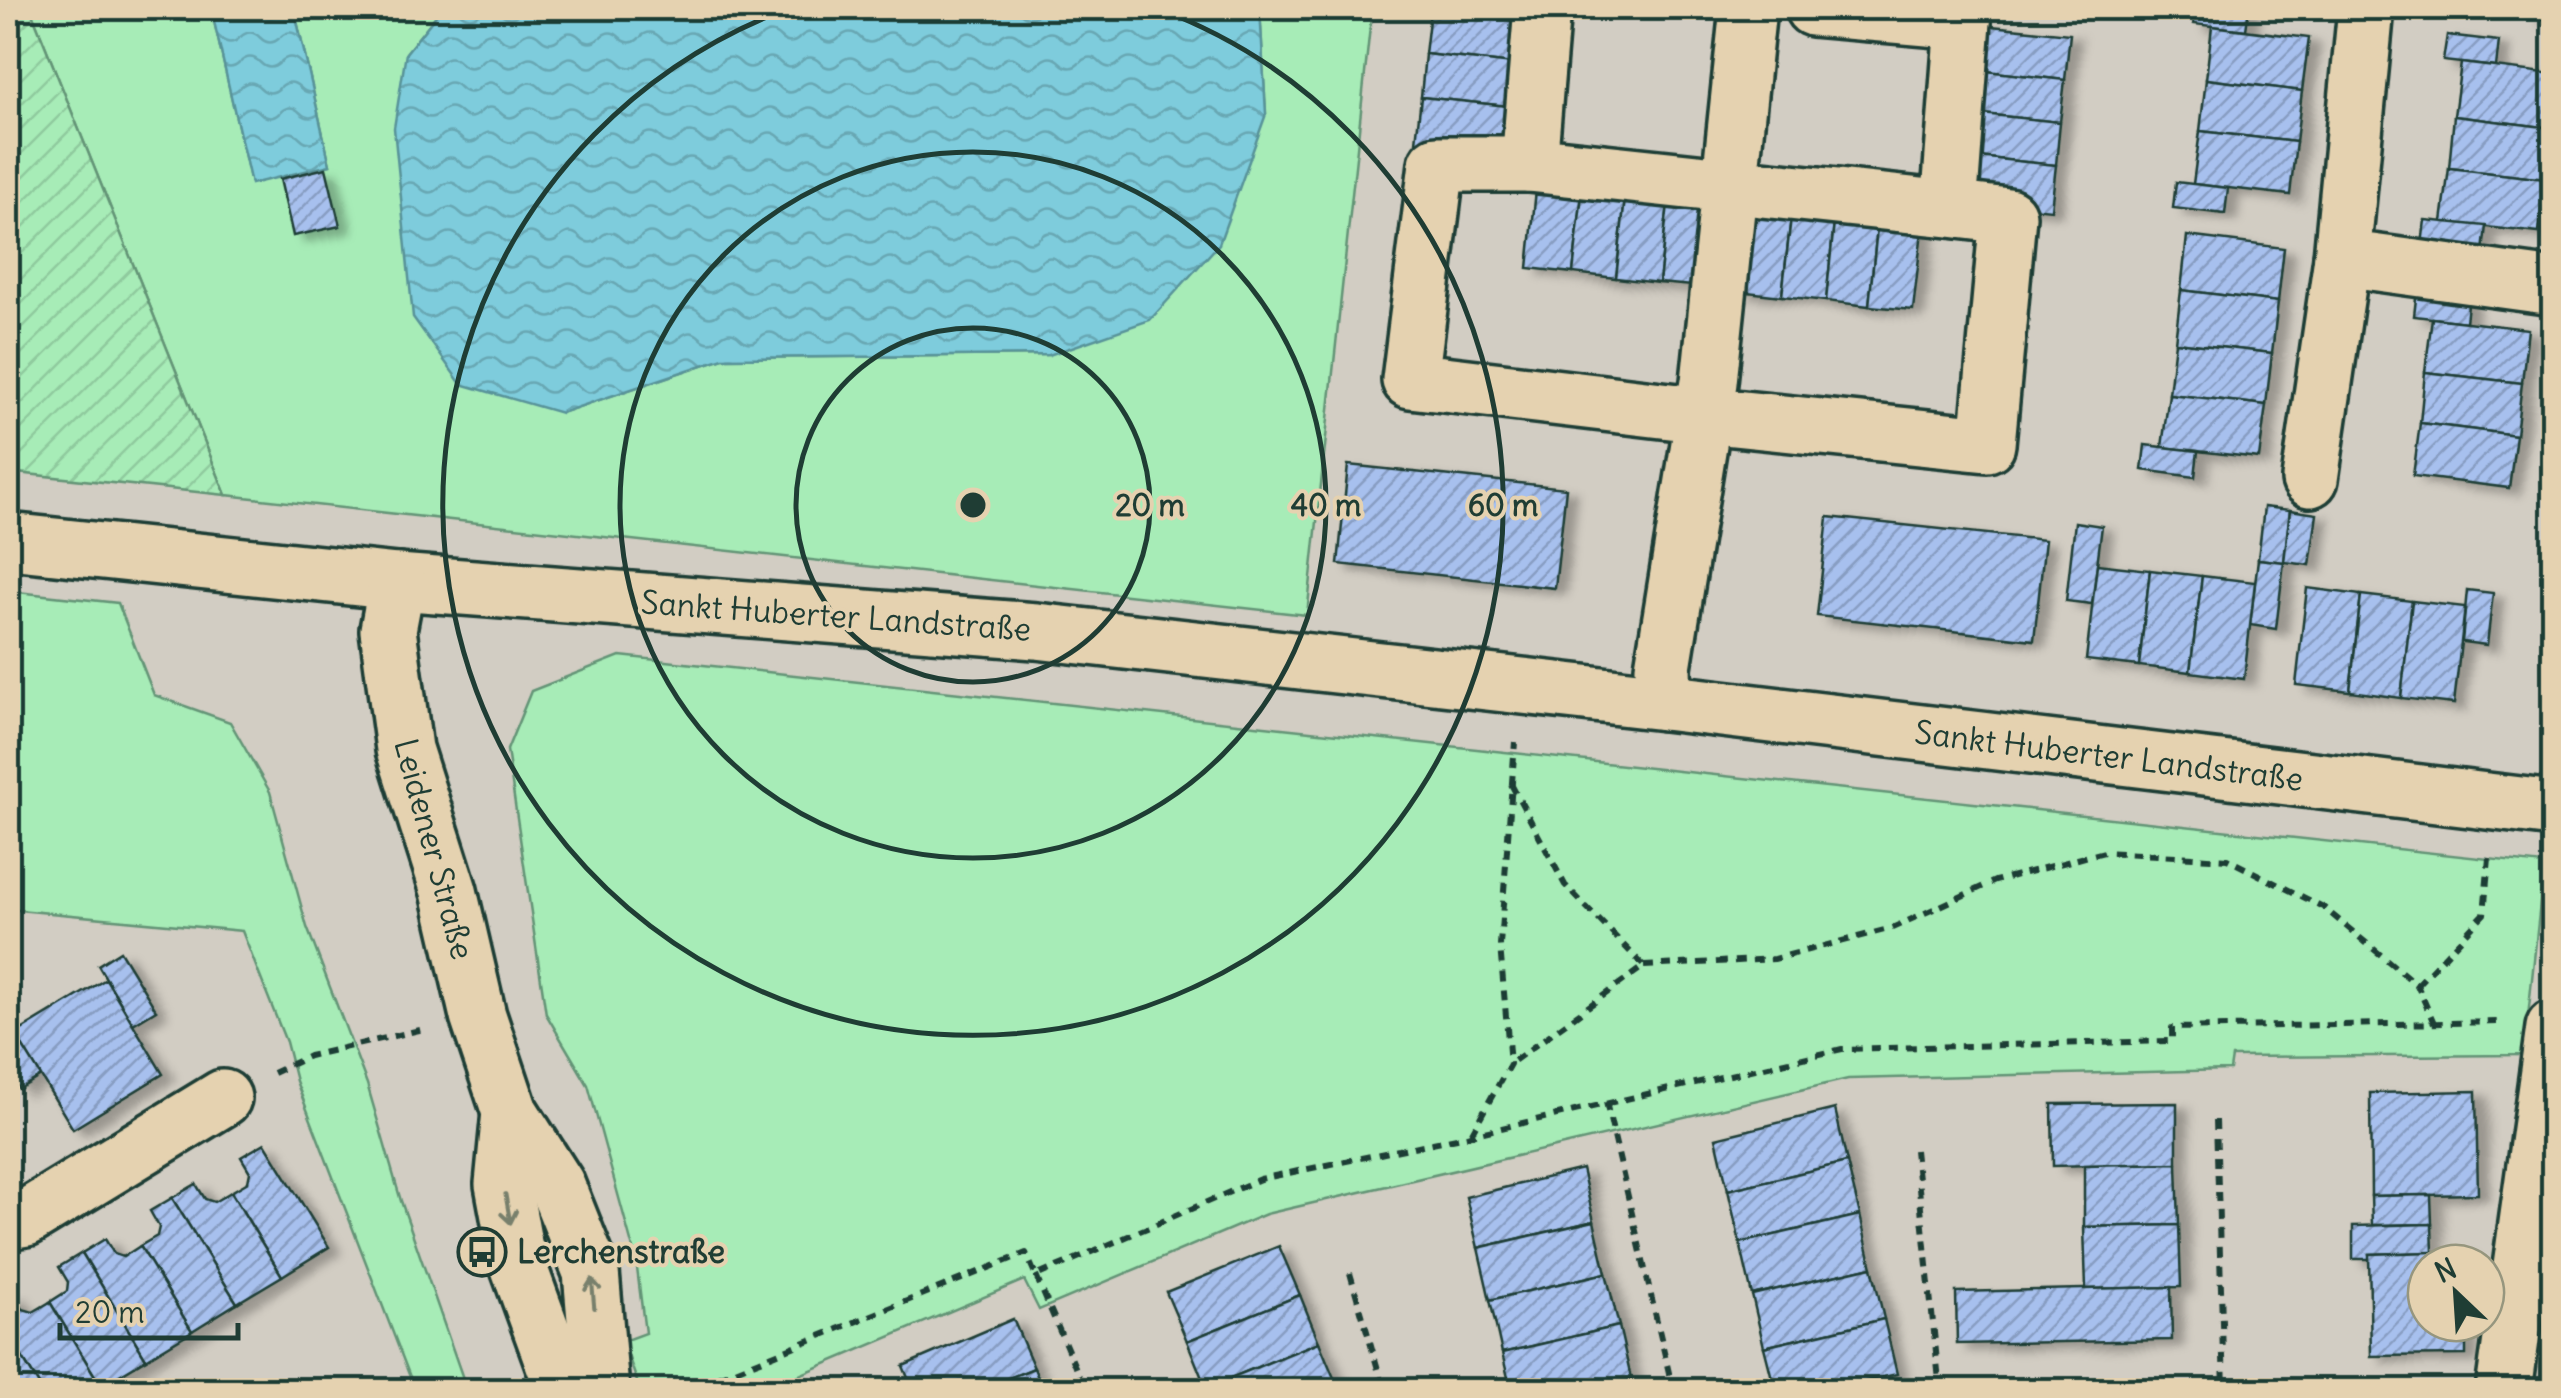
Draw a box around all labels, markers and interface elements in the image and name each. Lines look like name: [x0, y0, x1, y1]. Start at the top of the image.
text: 20 m: [1115, 486, 1185, 524]
text: 40 m: [1291, 486, 1361, 524]
text: 60 m: [1468, 486, 1538, 524]
centre of rings: [955, 487, 991, 523]
street label: Sankt Huberter Landstraße: [640, 581, 1033, 650]
street label: Sankt Huberter Landstraße: [1912, 711, 2306, 800]
street label: Leidener Straße: [385, 734, 484, 964]
one-way arrow: [499, 1192, 518, 1224]
bus stop icon: Lerchenstraße: [456, 1226, 508, 1278]
place label: Lerchenstraße: [517, 1231, 725, 1272]
north arrow: [2406, 1243, 2506, 1343]
text: N: [2429, 1250, 2462, 1291]
scale bar: [60, 1278, 238, 1340]
one-way arrow: [583, 1278, 602, 1310]
text: 20 m: [75, 1293, 145, 1331]

